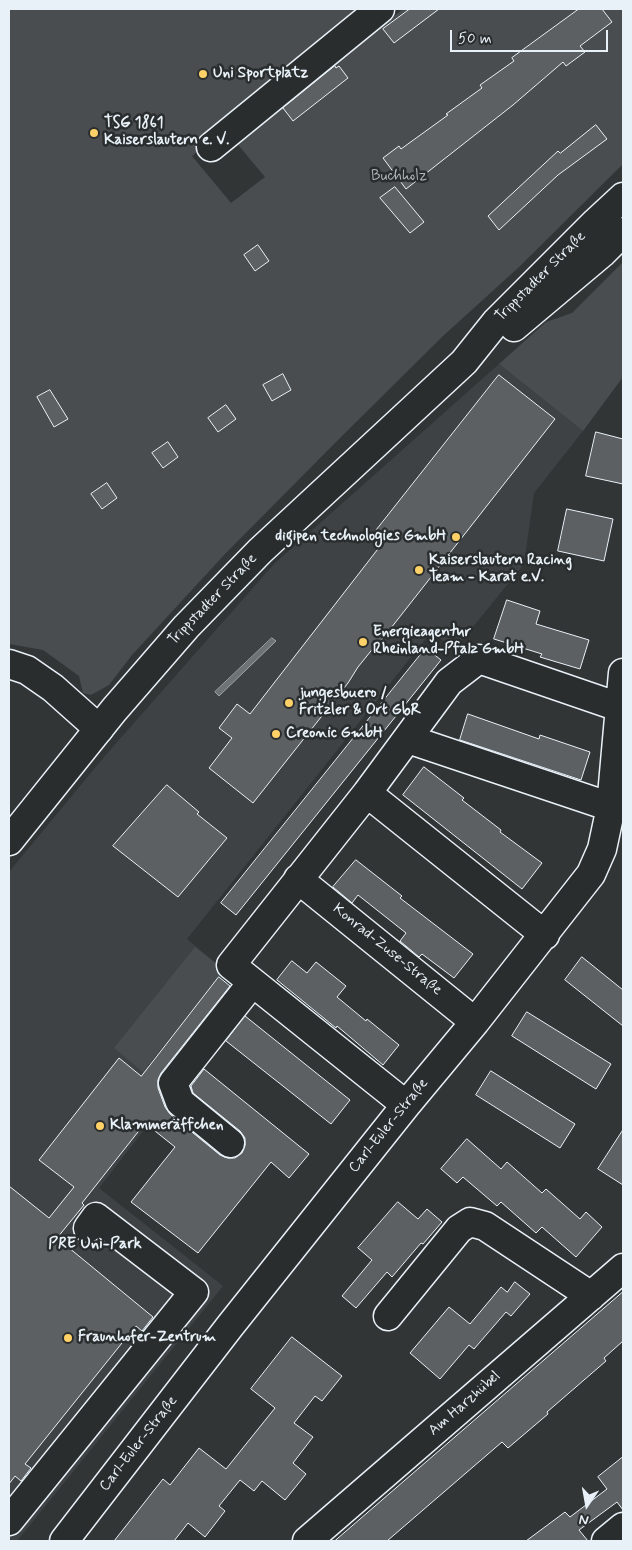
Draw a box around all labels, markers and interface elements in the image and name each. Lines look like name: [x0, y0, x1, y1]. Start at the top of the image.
scale bar: [452, 20, 610, 52]
text: 50 m: [458, 29, 492, 49]
place label: Uni Sportplatz: [213, 65, 308, 83]
marker: Uni Sportplatz: [197, 68, 209, 80]
place label: TSG 1861 Kaiserslautern e. V.: [104, 115, 229, 150]
marker: TSG 1861 Kaiserslautern e. V.: [88, 127, 100, 139]
park label: Buchholz: [371, 168, 427, 186]
street label: Trippstadter Straße: [492, 228, 590, 326]
place label: digipen technologies GmbH: [275, 528, 446, 546]
marker: digipen technologies GmbH: [450, 531, 462, 543]
street label: Trippstadter Straße: [165, 550, 261, 650]
place label: Kaiserslautern Racing Team - Karat e.V.: [429, 552, 572, 587]
marker: Kaiserslautern Racing Team - Karat e.V.: [413, 564, 425, 576]
place label: Energieagentur Rheinland-Pfalz GmbH: [373, 624, 524, 659]
marker: Energieagentur Rheinland-Pfalz GmbH: [357, 636, 369, 648]
place label: jungesbuero / Fritzler & Ort GbR: [299, 685, 421, 720]
marker: jungesbuero / Fritzler & Ort GbR: [283, 697, 295, 709]
place label: Creonic GmbH: [286, 725, 383, 743]
marker: Creonic GmbH: [270, 728, 282, 740]
street label: Konrad-Zuse-Straße: [329, 900, 445, 1000]
street label: Carl-Euler-Straße: [345, 1075, 433, 1177]
place label: Klammeräffchen: [110, 1117, 224, 1135]
marker: Klammeräffchen: [94, 1120, 106, 1132]
district label: PRE Uni-Park: [48, 1235, 142, 1255]
place label: Fraunhofer-Zentrum: [78, 1329, 216, 1347]
marker: Fraunhofer-Zentrum: [62, 1332, 74, 1344]
street label: Am Harzhübel: [425, 1368, 505, 1440]
street label: Carl-Euler-Straße: [96, 1393, 182, 1495]
north arrow: [562, 1480, 612, 1530]
text: N: [577, 1510, 590, 1529]

